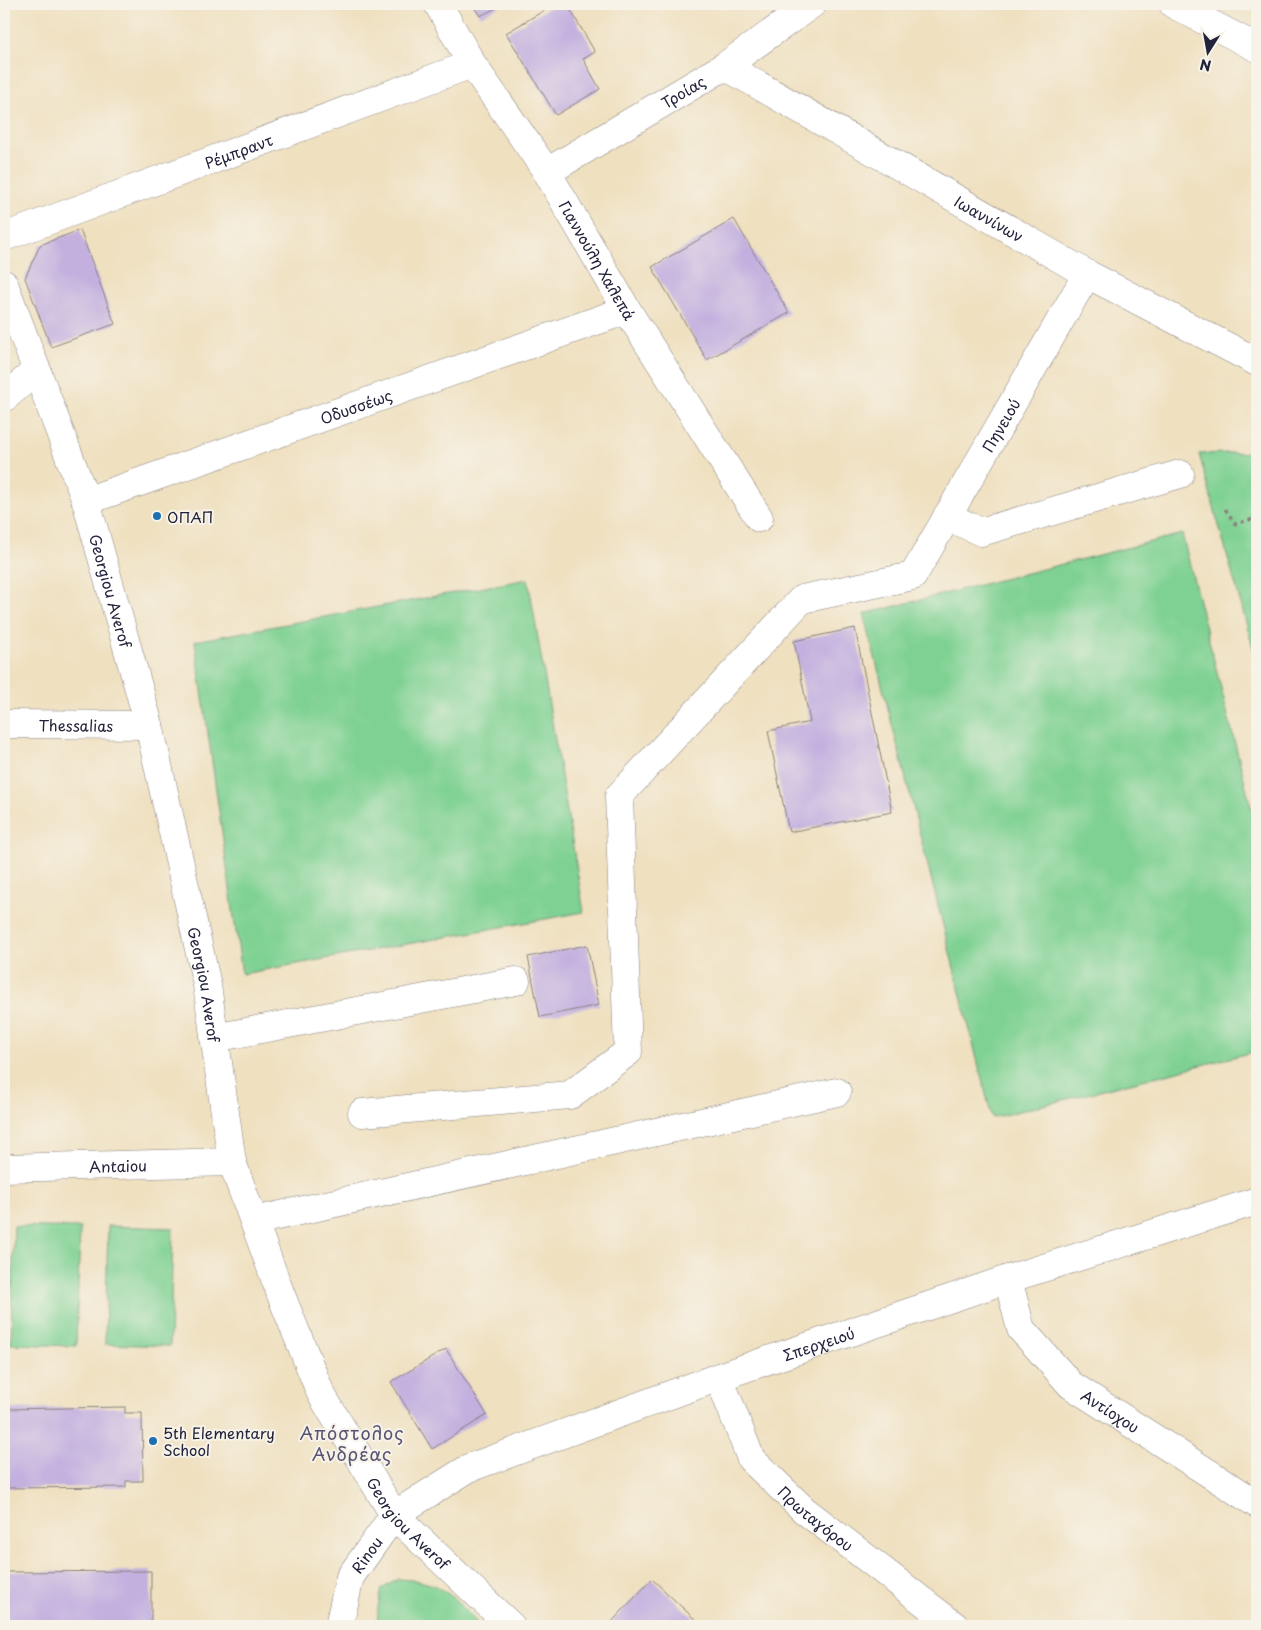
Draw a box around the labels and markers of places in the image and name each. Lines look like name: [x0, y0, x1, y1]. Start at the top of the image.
place label: ΟΠΑΠ: [167, 505, 213, 528]
marker: ΟΠΑΠ: [151, 510, 163, 522]
place label: 5th Elementary School: [163, 1421, 275, 1461]
marker: 5th Elementary School: [147, 1435, 159, 1447]

